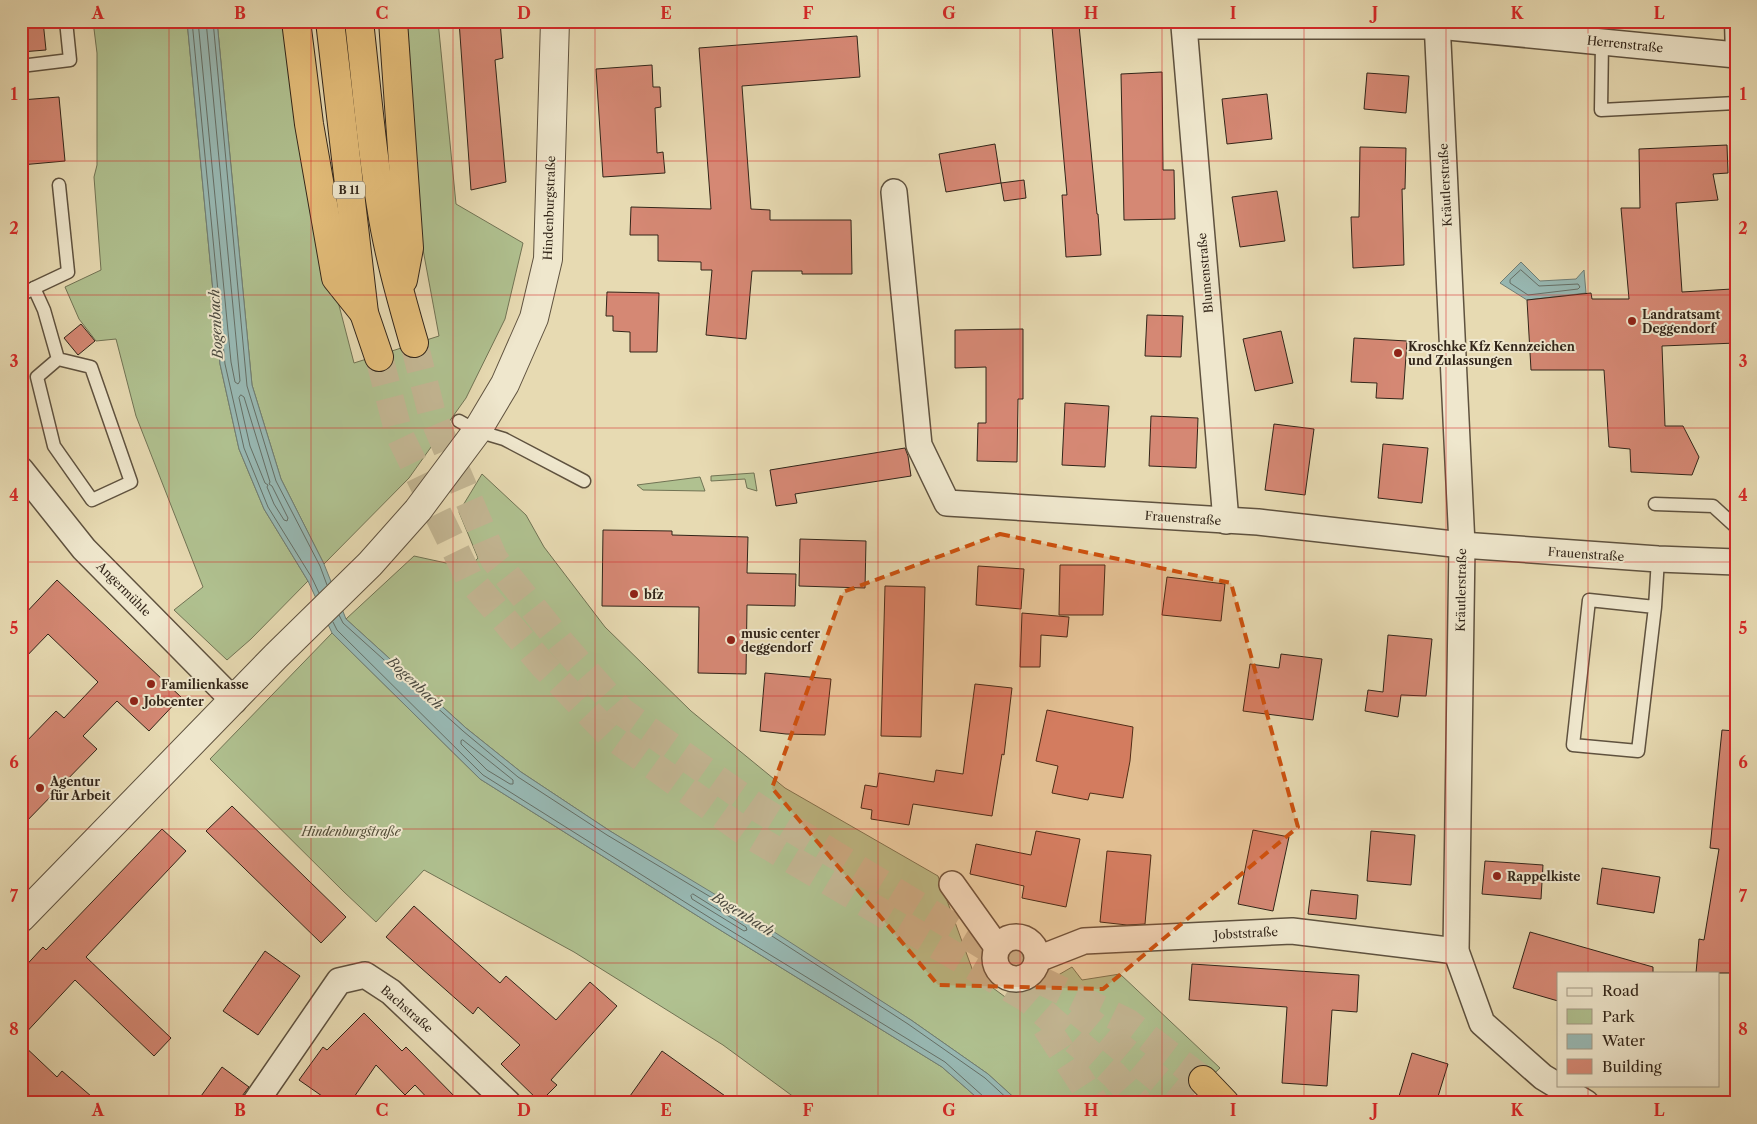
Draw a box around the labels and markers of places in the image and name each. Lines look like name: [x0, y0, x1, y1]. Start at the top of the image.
place label: Landratsamt Deggendorf: [1642, 307, 1720, 336]
marker: Landratsamt Deggendorf: [1626, 315, 1638, 327]
place label: Kroschke Kfz Kennzeichen und Zulassungen: [1408, 339, 1576, 368]
marker: Kroschke Kfz Kennzeichen und Zulassungen: [1392, 347, 1404, 359]
place label: bfz: [643, 587, 664, 602]
marker: bfz: [628, 588, 640, 600]
place label: music center deggendorf: [741, 626, 820, 655]
marker: music center deggendorf: [725, 634, 737, 646]
place label: Familienkasse: [161, 677, 249, 692]
marker: Familienkasse: [145, 678, 157, 690]
place label: Jobcenter: [142, 694, 204, 709]
marker: Jobcenter: [128, 695, 140, 707]
place label: Agentur für Arbeit: [49, 774, 111, 803]
marker: Agentur für Arbeit: [34, 782, 46, 794]
place label: Rappelkiste: [1507, 869, 1580, 884]
marker: Rappelkiste: [1491, 870, 1503, 882]

